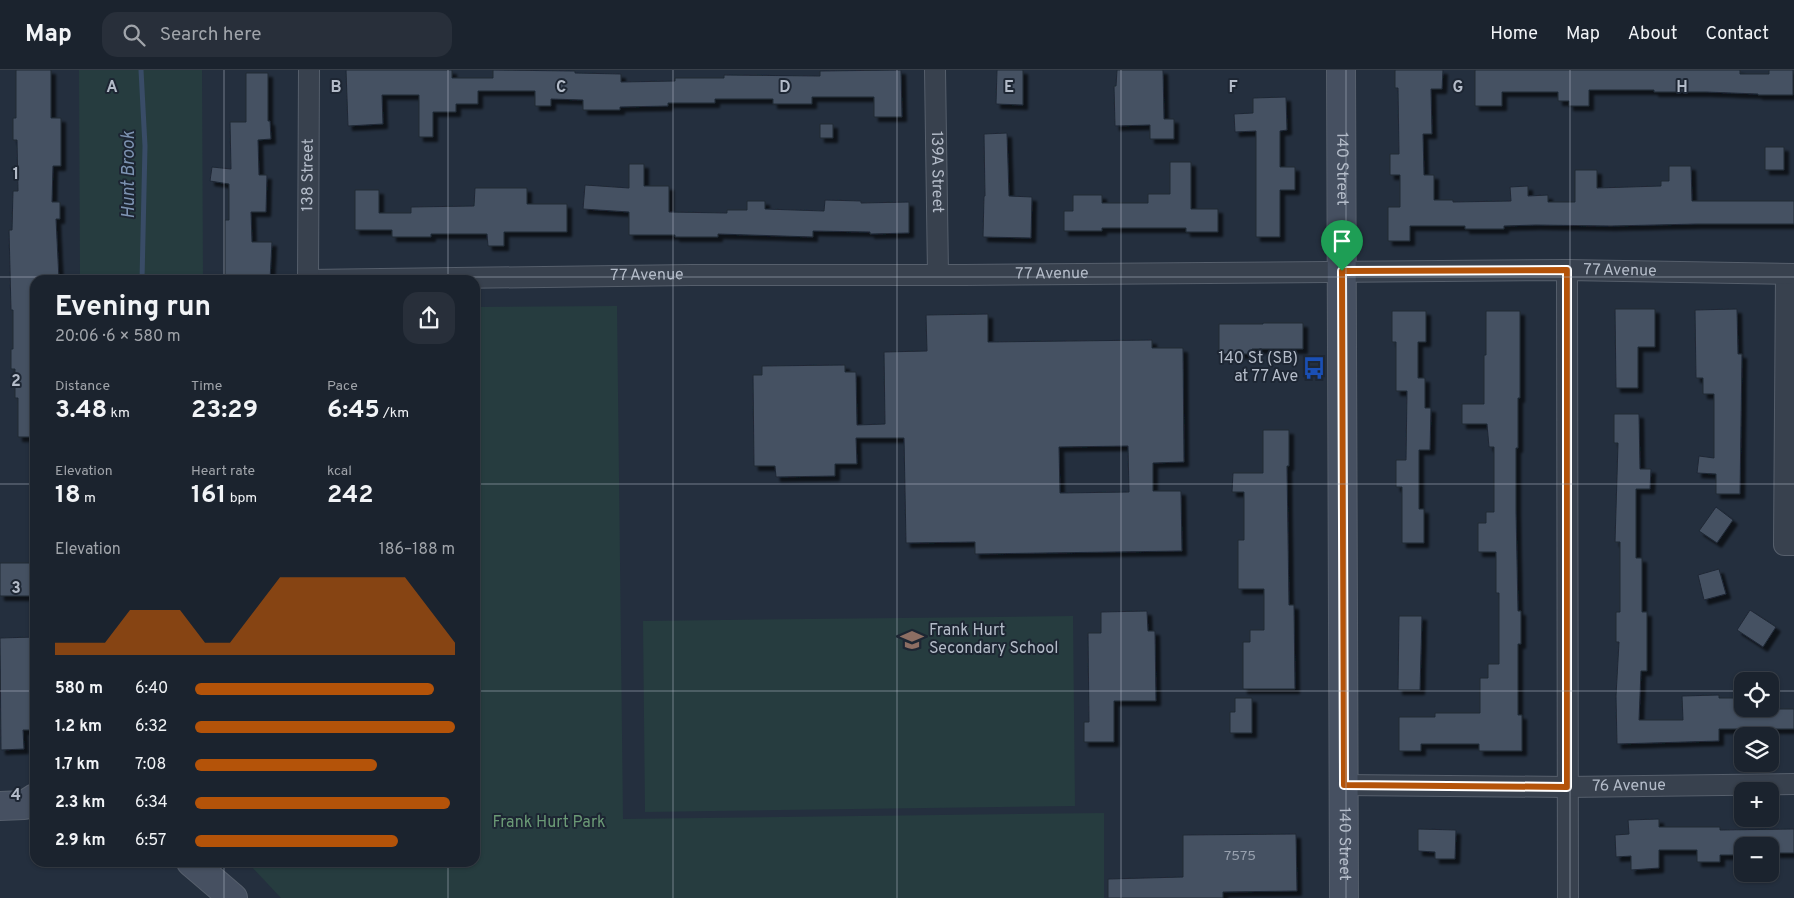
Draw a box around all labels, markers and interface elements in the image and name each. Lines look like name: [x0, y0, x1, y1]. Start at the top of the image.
search box: [102, 12, 452, 57]
text: Map: [25, 20, 72, 50]
icon: search: [120, 21, 148, 49]
text: Search here: [160, 23, 261, 47]
text: Home: [1490, 23, 1538, 46]
text: Map: [1566, 23, 1600, 46]
text: About: [1628, 23, 1677, 46]
text: Contact: [1705, 23, 1769, 46]
text: A: [106, 78, 118, 98]
text: B: [330, 78, 342, 98]
text: C: [556, 78, 566, 98]
text: D: [779, 78, 791, 98]
text: E: [1004, 78, 1014, 98]
text: F: [1228, 78, 1238, 98]
text: G: [1453, 78, 1463, 98]
text: H: [1676, 78, 1688, 98]
water label: Hunt Brook: [118, 130, 141, 219]
street label: 139A Street: [926, 131, 947, 213]
street label: 140 Street: [1331, 132, 1351, 206]
street label: 138 Street: [298, 138, 319, 212]
text: 1: [13, 165, 19, 185]
pin: [1321, 220, 1363, 271]
icon: arrive: [1328, 227, 1356, 255]
street label: 77 Avenue: [1583, 260, 1657, 282]
street label: 77 Avenue: [1015, 264, 1089, 285]
street label: 77 Avenue: [610, 265, 684, 286]
text: Evening run: [55, 290, 211, 326]
button: share: [403, 292, 455, 344]
text: 20:06 · 6 × 580 m: [55, 327, 181, 347]
place label: 140 St (SB) at 77 Ave: [1218, 349, 1298, 387]
bus stop icon: 140 St (SB) at 77 Ave: [1301, 355, 1327, 381]
text: 2: [11, 372, 21, 392]
text: Distance: [55, 378, 110, 395]
text: Time: [191, 378, 222, 395]
text: Pace: [327, 378, 358, 395]
text: 3.48: [55, 395, 107, 427]
text: 23:29: [191, 395, 258, 427]
text: 6:45: [327, 395, 380, 427]
text: km: [107, 405, 130, 422]
text: /km: [380, 405, 409, 422]
text: Elevation: [55, 463, 113, 480]
text: Heart rate: [191, 463, 255, 480]
text: kcal: [327, 463, 352, 480]
text: 18: [55, 480, 81, 512]
text: 161: [191, 480, 226, 512]
text: 242: [327, 480, 374, 512]
text: m: [81, 490, 96, 507]
text: bpm: [226, 490, 257, 507]
text: Elevation: [55, 540, 121, 560]
text: 186–188 m: [379, 540, 455, 560]
text: 3: [11, 579, 21, 599]
place label: Frank Hurt Secondary School: [929, 621, 1058, 659]
school or university icon: Frank Hurt Secondary School: [899, 627, 925, 653]
map controls: [1734, 672, 1779, 882]
button: locate: [1734, 672, 1779, 717]
text: 580 m: [55, 679, 103, 699]
text: 6:40: [135, 679, 168, 699]
text: 1.2 km: [55, 717, 102, 737]
text: 6:32: [135, 717, 167, 737]
button: layers: [1734, 727, 1779, 772]
text: 1.7 km: [55, 755, 100, 775]
text: 7:08: [135, 755, 166, 775]
street label: 76 Avenue: [1592, 776, 1666, 797]
button: +: [1734, 782, 1779, 827]
text: 4: [11, 786, 21, 806]
text: 2.3 km: [55, 793, 105, 813]
text: 6:34: [135, 793, 168, 813]
street label: 140 Street: [1334, 807, 1354, 881]
park label: Frank Hurt Park: [492, 813, 606, 833]
text: 2.9 km: [55, 831, 106, 851]
text: 6:57: [135, 831, 166, 851]
button: −: [1734, 837, 1779, 882]
house number: 7575: [1224, 848, 1256, 865]

